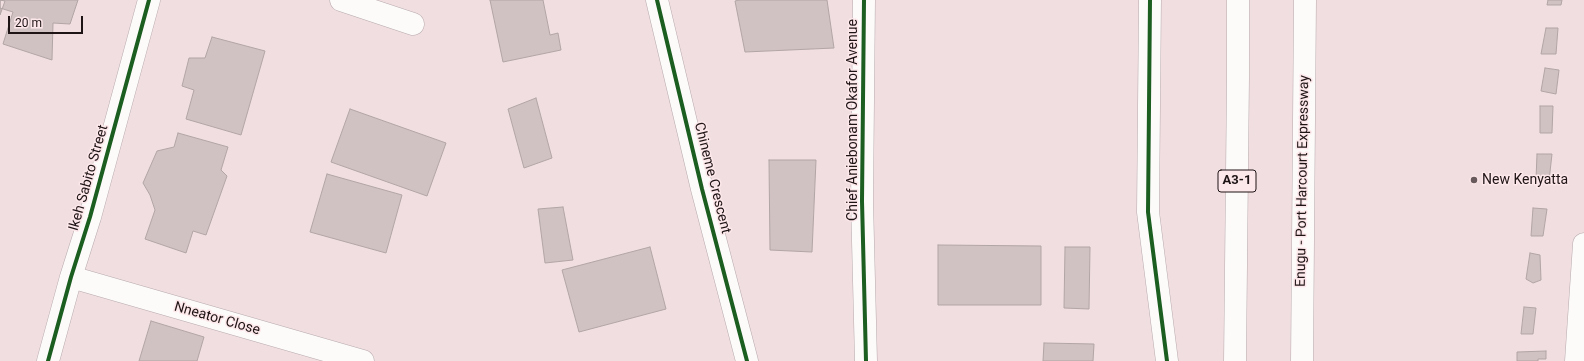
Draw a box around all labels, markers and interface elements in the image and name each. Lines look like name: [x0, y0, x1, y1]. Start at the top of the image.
scale bar: [10, 8, 85, 34]
text: 20 m: [15, 16, 42, 30]
street label: Chief Aniebonam Okafor Avenue: [845, 19, 861, 221]
street label: Enugu - Port Harcourt Expressway: [1293, 75, 1313, 287]
street label: Chineme Crescent: [690, 121, 734, 235]
street label: Ikeh Sabito Street: [66, 123, 112, 233]
road number: A3-1: [1218, 170, 1256, 192]
place label: New Kenyatta: [1482, 172, 1568, 188]
marker: New Kenyatta: [1469, 175, 1479, 185]
street label: Nneator Close: [172, 299, 262, 339]

